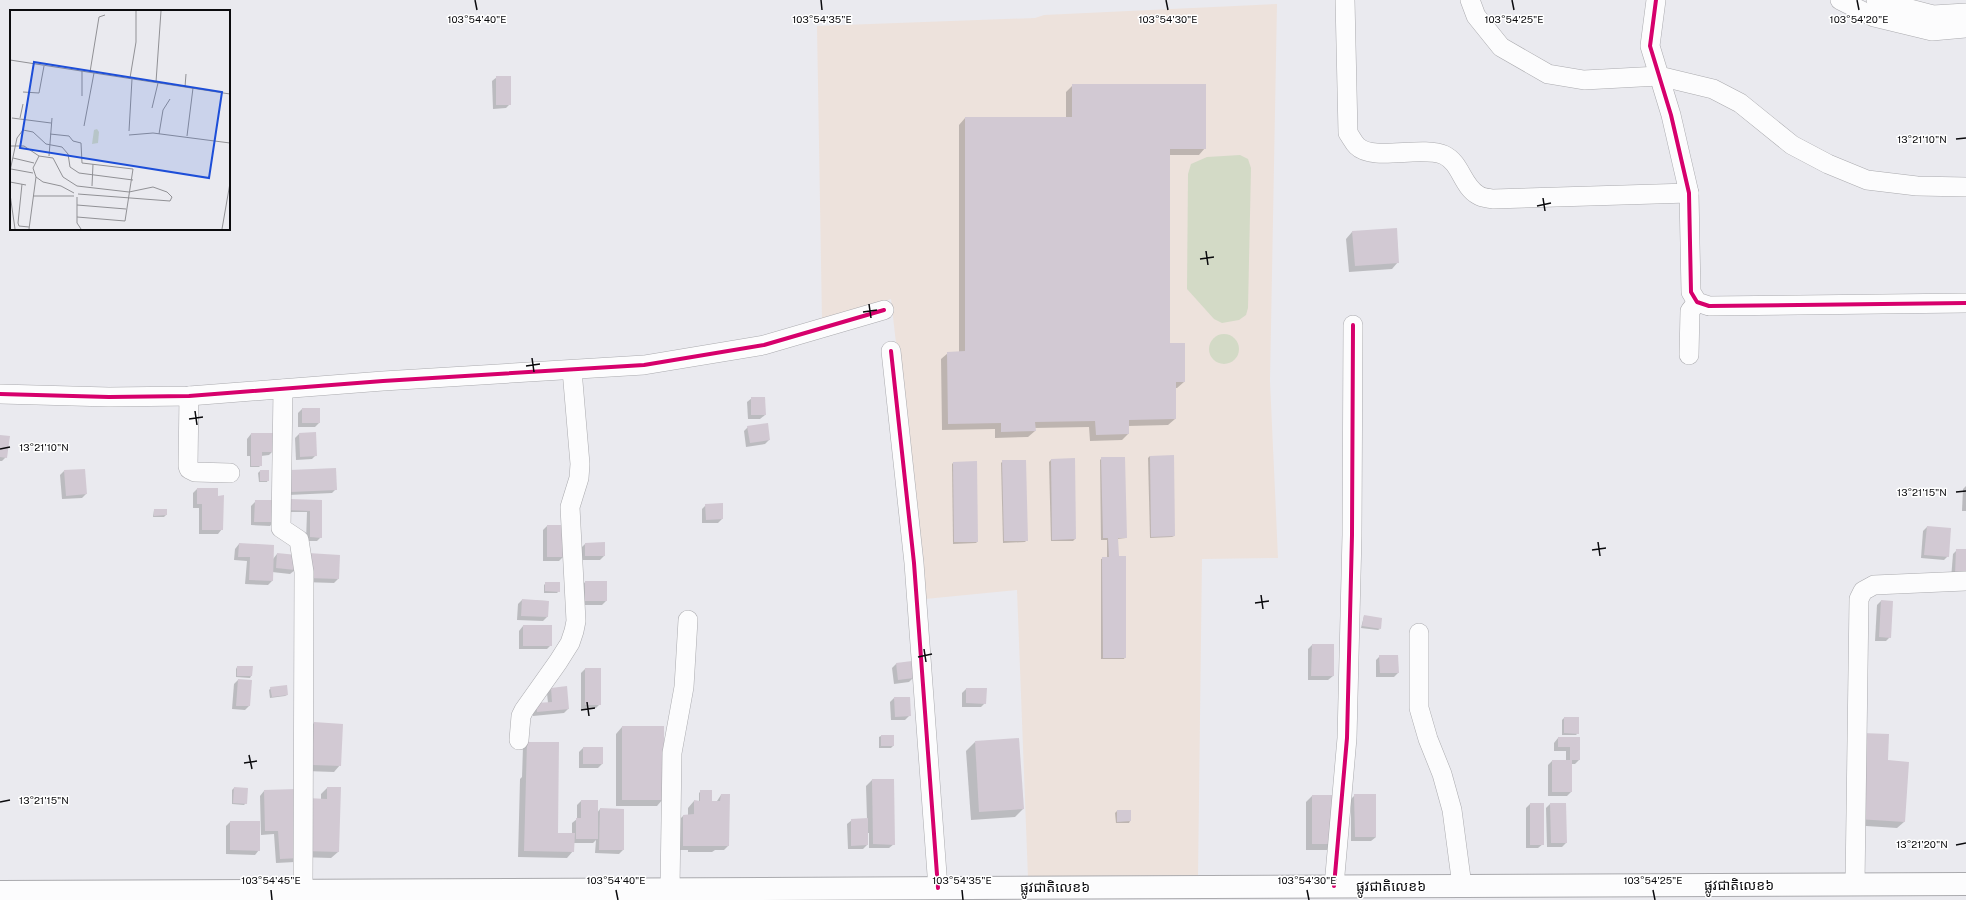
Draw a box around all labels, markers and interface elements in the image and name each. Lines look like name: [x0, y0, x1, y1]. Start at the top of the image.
inset map: [10, 10, 230, 230]
text: 103°54'40"E: [447, 13, 507, 25]
text: 103°54'35"E: [792, 13, 852, 25]
text: 103°54'30"E: [1138, 13, 1198, 25]
text: 103°54'25"E: [1484, 13, 1544, 25]
text: 103°54'20"E: [1830, 13, 1888, 25]
text: 13°21'10"N: [1897, 133, 1947, 145]
text: 13°21'10"N: [19, 441, 69, 453]
text: 13°21'15"N: [1897, 486, 1947, 498]
text: 13°21'15"N: [19, 794, 69, 806]
text: 13°21'20"N: [1896, 838, 1948, 850]
text: 103°54'45"E: [241, 874, 301, 886]
text: 103°54'40"E: [586, 874, 646, 886]
text: 103°54'35"E: [932, 874, 992, 886]
text: 103°54'30"E: [1277, 874, 1337, 886]
text: 103°54'25"E: [1623, 874, 1683, 886]
street label: ផ្លូវជាតិលេខ៦: [1704, 877, 1774, 897]
street label: ផ្លូវជាតិលេខ៦: [1356, 878, 1426, 898]
street label: ផ្លូវជាតិលេខ៦: [1020, 879, 1090, 899]

